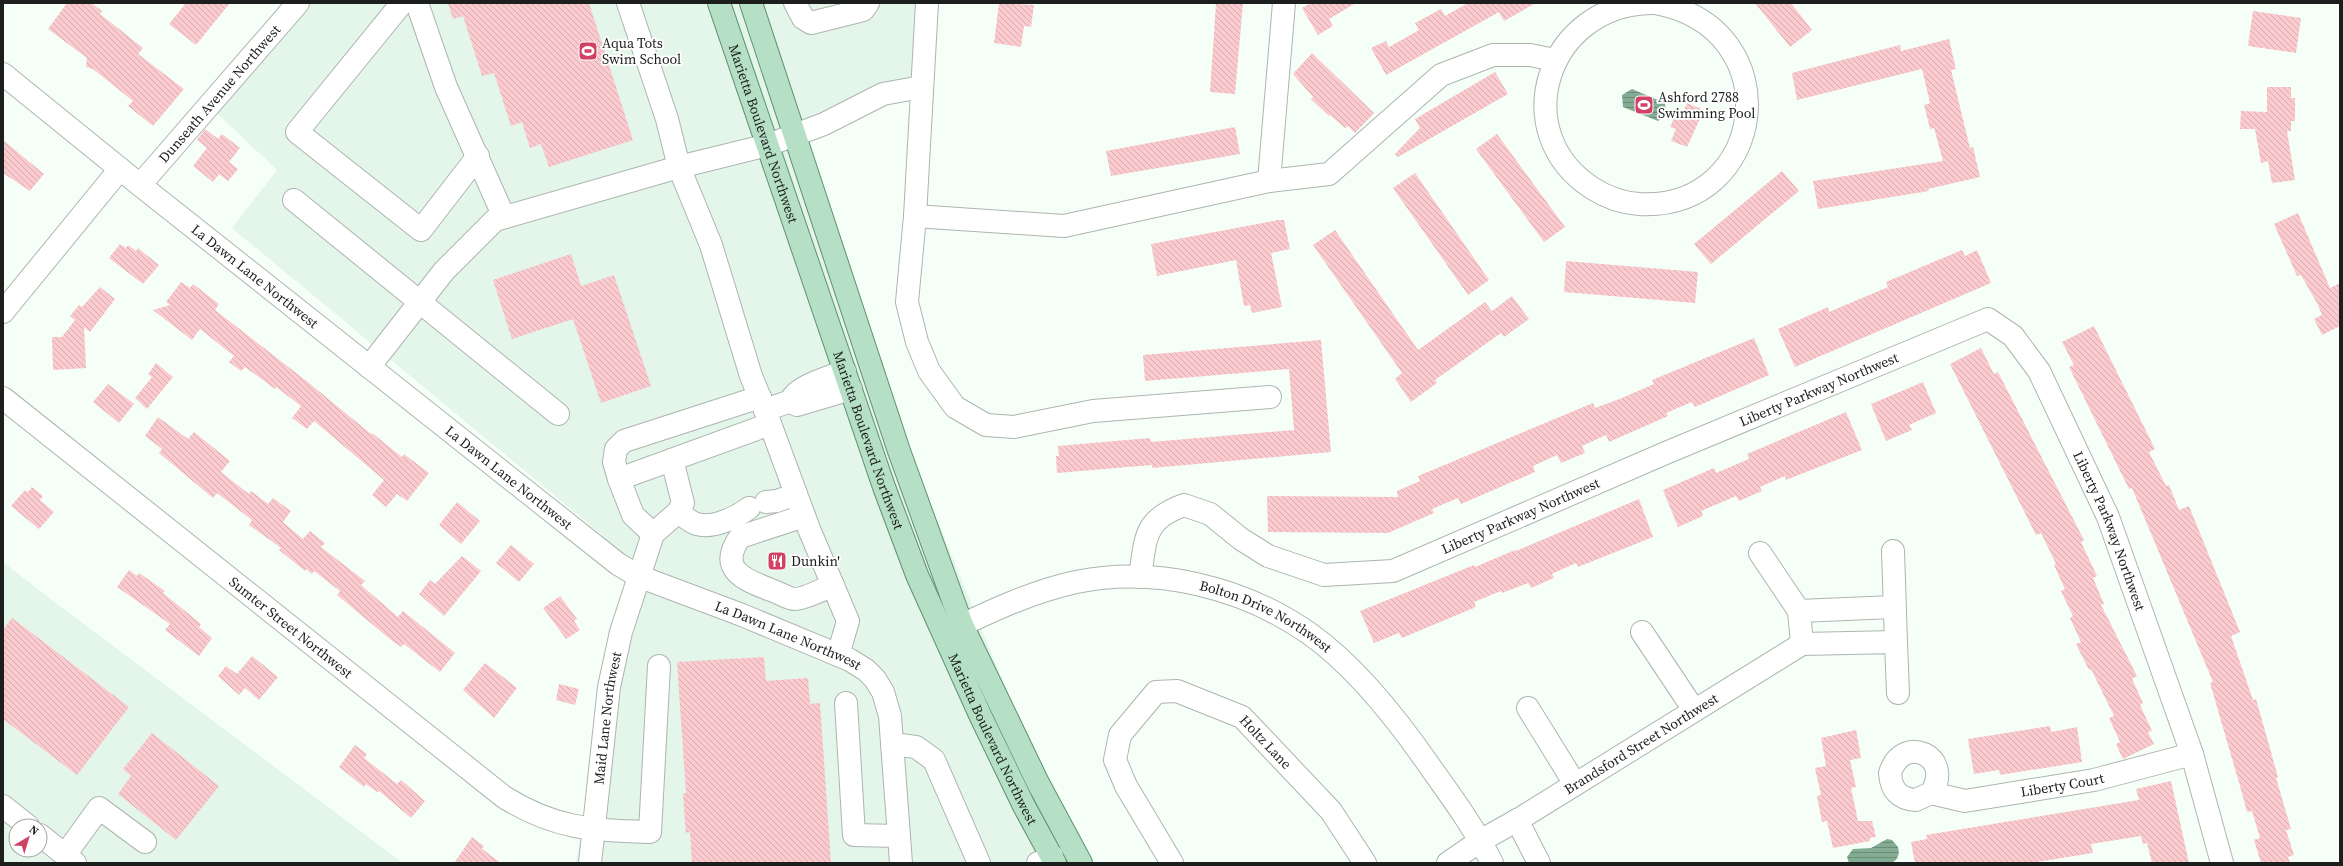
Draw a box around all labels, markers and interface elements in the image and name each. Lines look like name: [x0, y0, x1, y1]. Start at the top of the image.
street label: Dunseath Avenue Northwest: [154, 20, 285, 167]
place label: Aqua Tots Swim School: [602, 33, 681, 69]
sports icon: Aqua Tots Swim School: [577, 40, 599, 62]
street label: Marietta Boulevard Northwest: [724, 42, 803, 226]
place label: Ashford 2788 Swimming Pool: [1658, 87, 1756, 123]
sports icon: Ashford 2788 Swimming Pool: [1633, 94, 1655, 116]
street label: La Dawn Lane Northwest: [187, 219, 323, 333]
street label: Liberty Parkway Northwest: [1736, 347, 1902, 431]
street label: Marietta Boulevard Northwest: [828, 348, 909, 533]
street label: La Dawn Lane Northwest: [441, 421, 577, 534]
street label: Liberty Parkway Northwest: [2068, 448, 2151, 614]
street label: Liberty Parkway Northwest: [1438, 473, 1603, 559]
restaurant icon: Dunkin': [766, 550, 788, 572]
place label: Dunkin': [791, 551, 840, 571]
street label: Sumter Street Northwest: [225, 572, 357, 683]
street label: Bolton Drive Northwest: [1198, 575, 1337, 657]
street label: La Dawn Lane Northwest: [712, 596, 866, 675]
street label: Maid Lane Northwest: [589, 649, 627, 786]
street label: Marietta Boulevard Northwest: [944, 650, 1043, 829]
street label: Brandsford Street Northwest: [1560, 688, 1722, 799]
street label: Holtz Lane: [1235, 711, 1296, 774]
street label: Liberty Court: [2019, 768, 2107, 802]
north arrow: [8, 818, 48, 858]
text: N: [26, 822, 42, 839]

